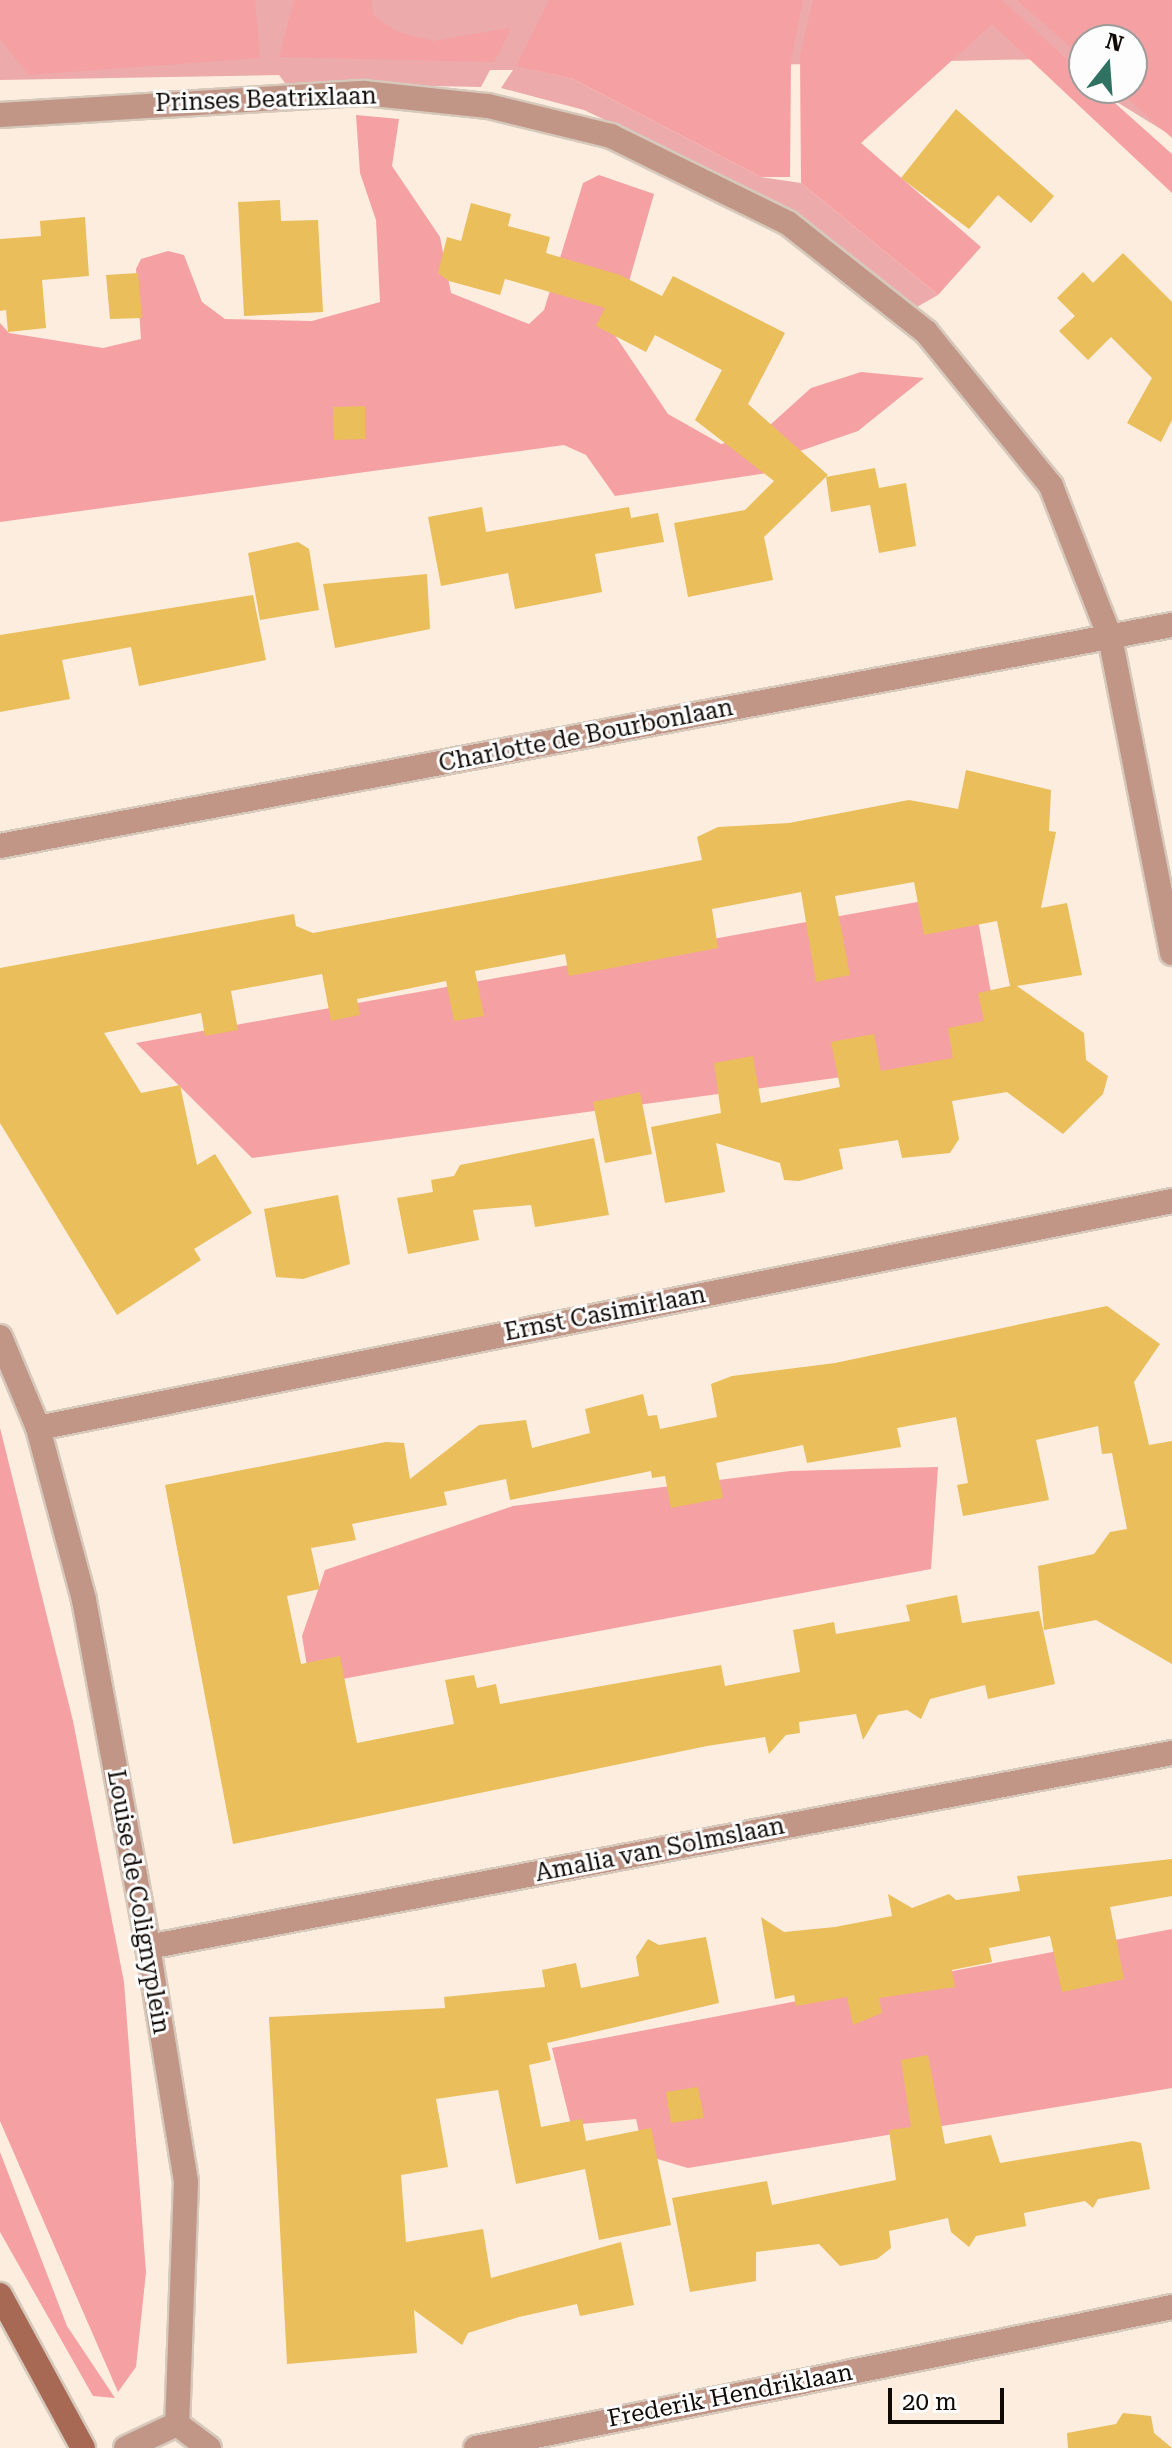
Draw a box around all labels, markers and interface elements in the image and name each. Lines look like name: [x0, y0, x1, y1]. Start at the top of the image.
north arrow: [1068, 24, 1148, 104]
text: N: [1103, 28, 1126, 57]
street label: Prinses Beatrixlaan: [155, 82, 377, 118]
street label: Charlotte de Bourbonlaan: [436, 693, 736, 779]
street label: Ernst Casimirlaan: [502, 1280, 708, 1348]
street label: Louise de Colignyplein: [101, 1768, 175, 2036]
street label: Amalia van Solmslaan: [533, 1812, 787, 1888]
street label: Frederik Hendriklaan: [605, 2358, 855, 2434]
scale bar: [892, 2372, 1008, 2422]
text: 20 m: [902, 2388, 957, 2416]

